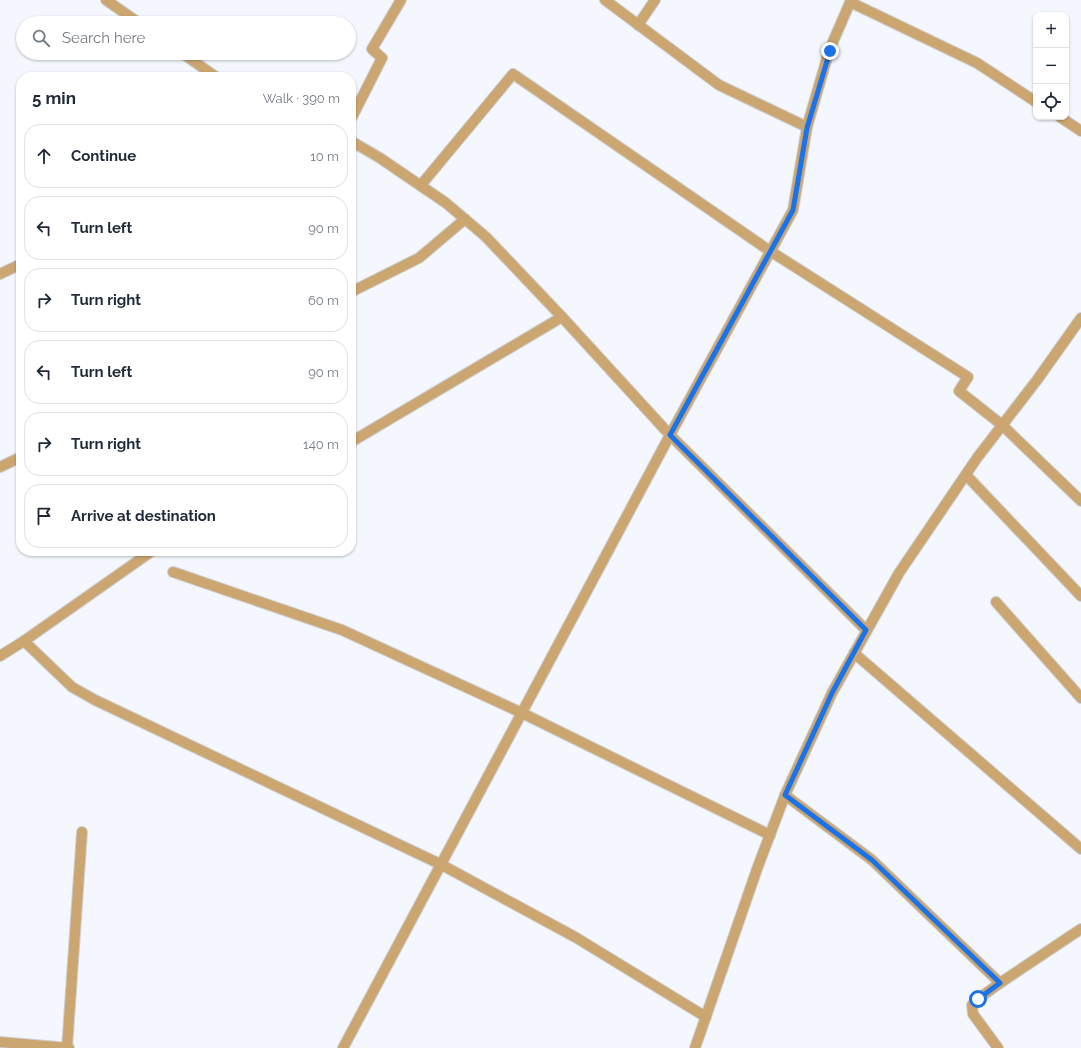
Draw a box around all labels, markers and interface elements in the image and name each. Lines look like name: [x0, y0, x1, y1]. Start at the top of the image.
map controls: [1033, 12, 1069, 120]
button: +: [1033, 12, 1069, 48]
search box: [16, 16, 356, 60]
icon: search: [30, 27, 52, 49]
text: Search here: [62, 29, 145, 47]
route end: [821, 42, 839, 60]
button: −: [1033, 48, 1069, 84]
button: locate: [1033, 84, 1069, 120]
text: 5 min: [32, 88, 76, 108]
text: Walk · 390 m: [263, 91, 340, 106]
icon: ahead: [33, 145, 55, 167]
text: Continue: [71, 147, 136, 165]
text: 10 m: [310, 149, 339, 164]
icon: left: [33, 217, 55, 239]
text: Turn left: [71, 219, 132, 237]
text: 90 m: [308, 221, 339, 236]
icon: right: [33, 289, 55, 311]
text: Turn right: [71, 291, 141, 309]
text: 60 m: [308, 293, 339, 308]
icon: left: [33, 361, 55, 383]
text: Turn left: [71, 363, 132, 381]
text: 90 m: [308, 365, 339, 380]
icon: right: [33, 433, 55, 455]
text: Turn right: [71, 435, 141, 453]
text: 140 m: [303, 437, 339, 452]
icon: arrive: [33, 505, 55, 527]
text: Arrive at destination: [71, 507, 216, 525]
route start: [969, 990, 987, 1008]

